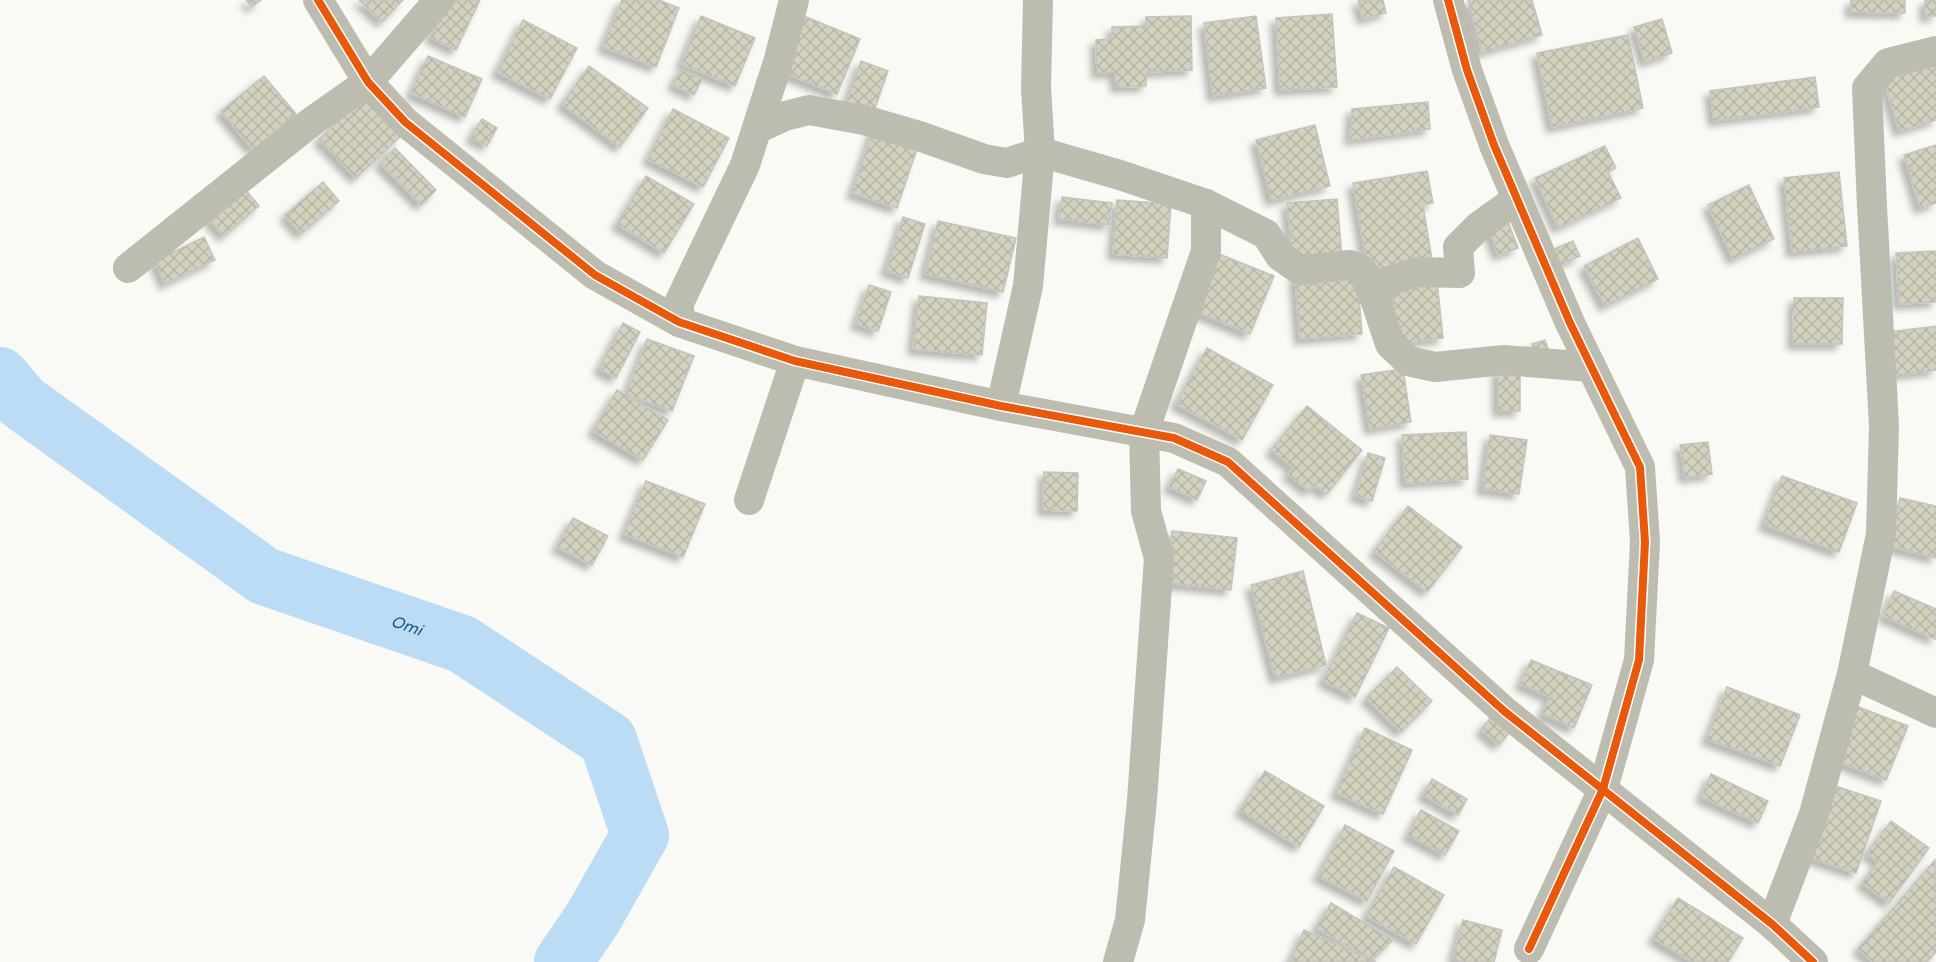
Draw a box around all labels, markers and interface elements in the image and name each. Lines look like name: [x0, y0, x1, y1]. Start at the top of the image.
water label: Omi: [388, 611, 426, 641]

